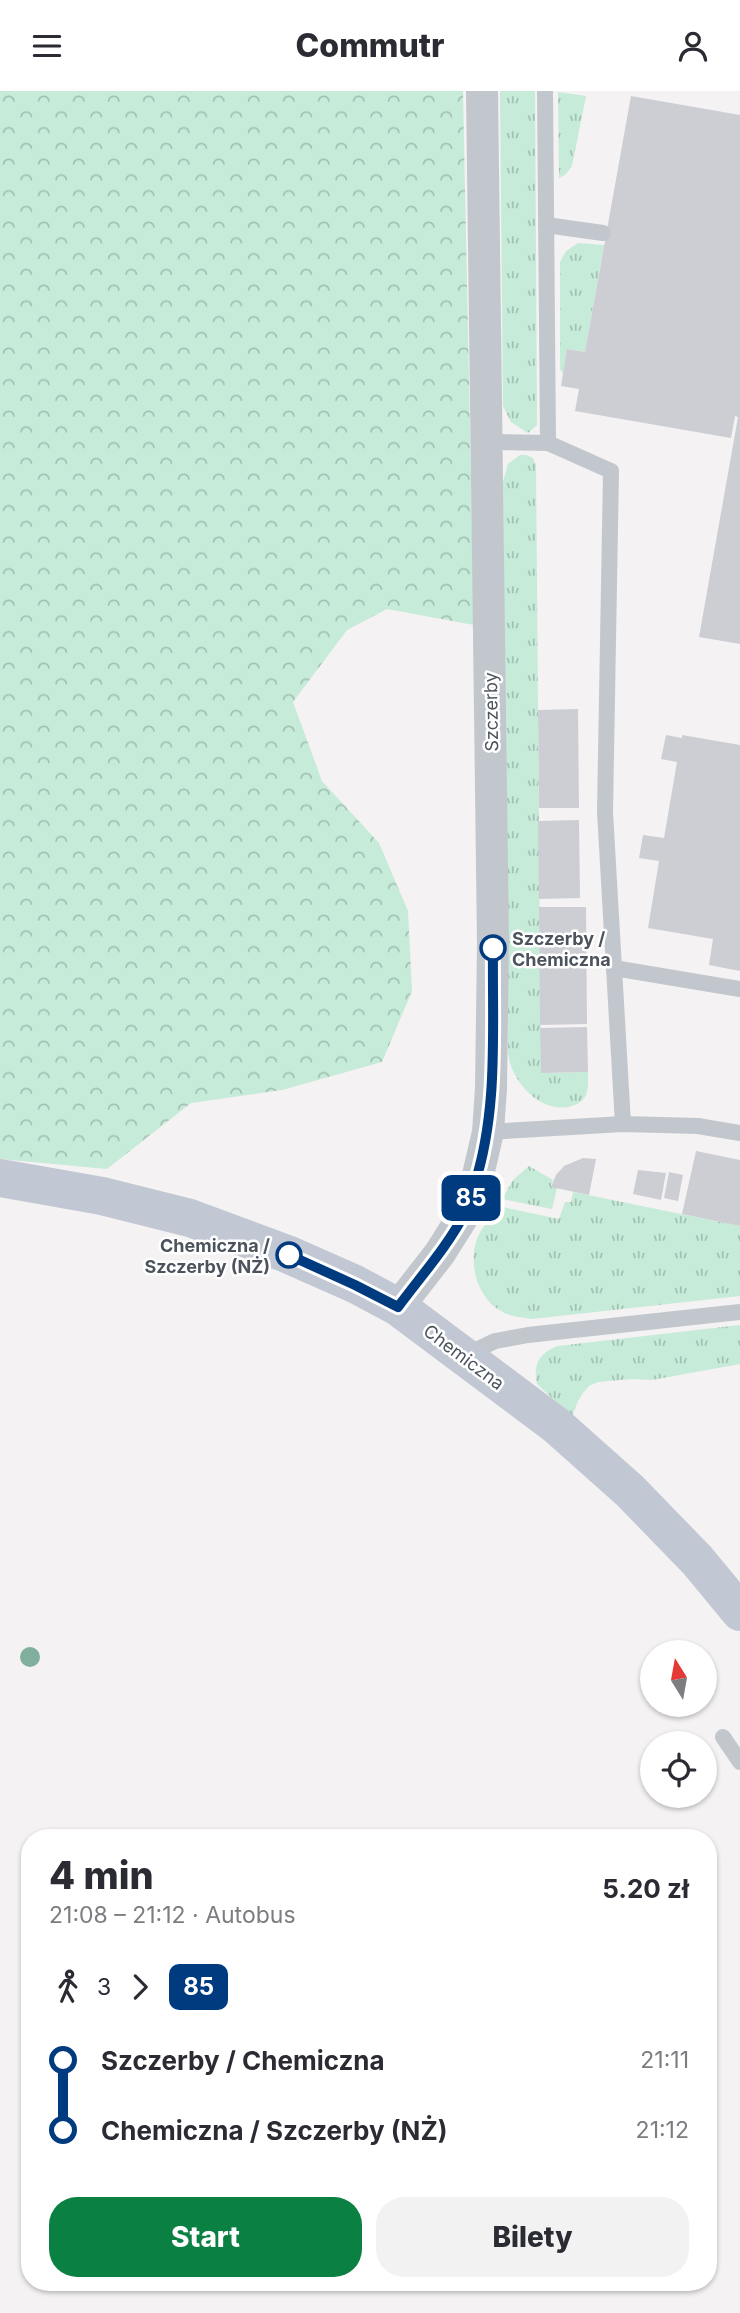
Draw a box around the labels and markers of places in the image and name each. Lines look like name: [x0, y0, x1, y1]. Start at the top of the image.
place label: Szczerby / Chemiczna: [512, 928, 611, 970]
marker: Szczerby / Chemiczna: [480, 935, 506, 961]
place label: Chemiczna / Szczerby (NŻ): [144, 1235, 270, 1277]
marker: Chemiczna / Szczerby (NŻ): [276, 1242, 302, 1268]

